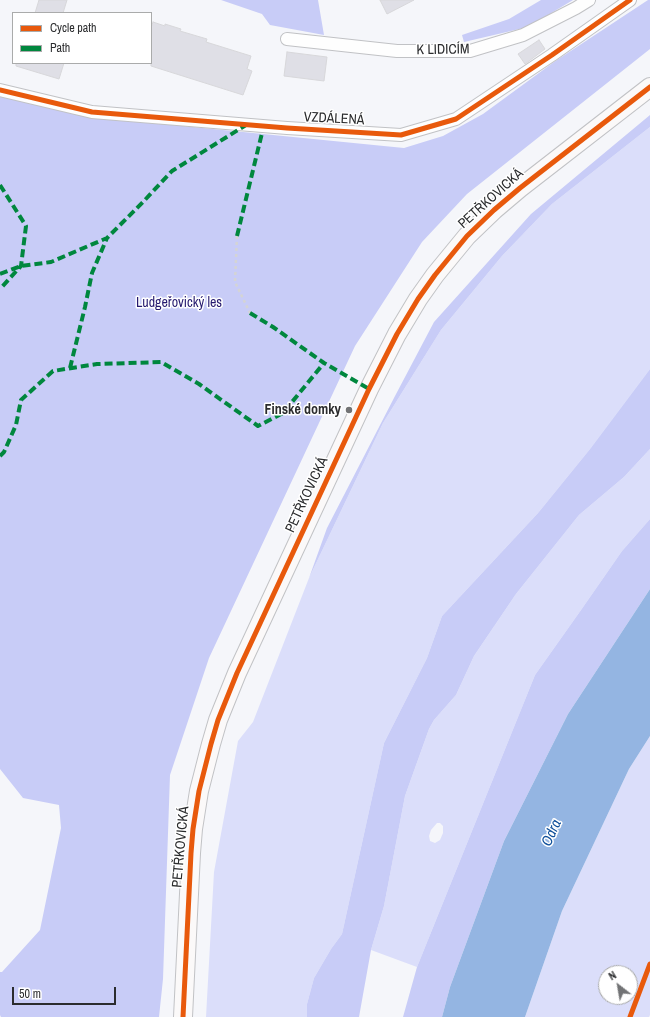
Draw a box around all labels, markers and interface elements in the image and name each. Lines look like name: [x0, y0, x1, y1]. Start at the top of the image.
legend: [12, 12, 152, 64]
text: Cycle path: [50, 20, 97, 36]
text: Path: [50, 40, 70, 56]
street label: K LIDICÍM: [416, 41, 470, 59]
street label: VZDÁLENÁ: [303, 109, 365, 129]
street label: PETŘKOVICKÁ: [455, 165, 527, 233]
park label: Ludgeřovický les: [136, 295, 222, 311]
place label: Finské domky: [264, 402, 341, 418]
marker: Finské domky: [344, 405, 354, 415]
street label: PETŘKOVICKÁ: [282, 454, 332, 536]
street label: PETŘKOVICKÁ: [169, 806, 193, 888]
water label: Odra: [538, 817, 566, 849]
north arrow: [598, 965, 638, 1005]
text: N: [606, 968, 619, 983]
scale bar: [14, 979, 118, 1005]
text: 50 m: [19, 986, 41, 1002]

